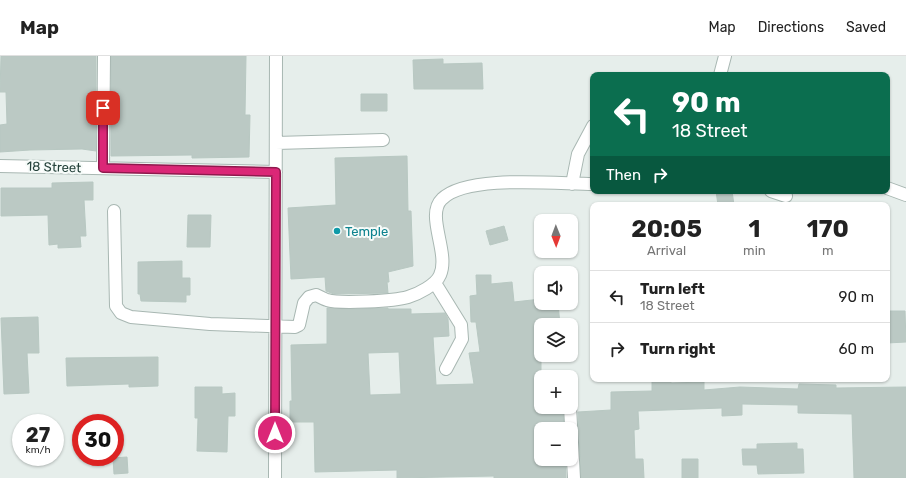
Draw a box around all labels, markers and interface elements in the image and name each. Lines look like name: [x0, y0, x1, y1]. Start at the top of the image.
text: Map: [20, 16, 59, 39]
text: Map: [709, 19, 736, 36]
text: Directions: [758, 19, 824, 36]
text: Saved: [846, 19, 886, 36]
text: 90 m: [672, 86, 741, 119]
icon: left: [606, 88, 658, 140]
pin: [86, 91, 120, 125]
icon: arrive: [92, 97, 114, 119]
text: 18 Street: [672, 120, 748, 142]
street label: 18 Street: [26, 159, 82, 175]
icon: right: [649, 164, 671, 186]
text: Then: [606, 166, 641, 184]
north arrow: [534, 214, 578, 258]
map controls: [534, 214, 578, 466]
text: 20:05: [631, 215, 702, 243]
text: 1: [748, 215, 760, 243]
text: 170: [807, 215, 849, 243]
place label: Temple: [345, 224, 388, 239]
marker: Temple: [332, 226, 342, 236]
text: Arrival: [647, 243, 686, 258]
text: min: [743, 243, 766, 258]
text: m: [822, 243, 834, 258]
button: sound: [534, 266, 578, 310]
text: Turn left: [640, 280, 705, 298]
icon: left: [606, 286, 628, 308]
text: 90 m: [839, 288, 874, 306]
text: 18 Street: [640, 298, 695, 313]
button: layers: [534, 318, 578, 362]
icon: right: [606, 338, 628, 360]
text: Turn right: [640, 340, 715, 358]
text: 60 m: [838, 340, 874, 358]
button: +: [534, 370, 578, 414]
position arrow: [254, 412, 296, 454]
speed limit sign: 30: [72, 414, 124, 466]
button: −: [534, 422, 578, 466]
text: 27: [26, 423, 50, 447]
text: km/h: [26, 444, 50, 456]

